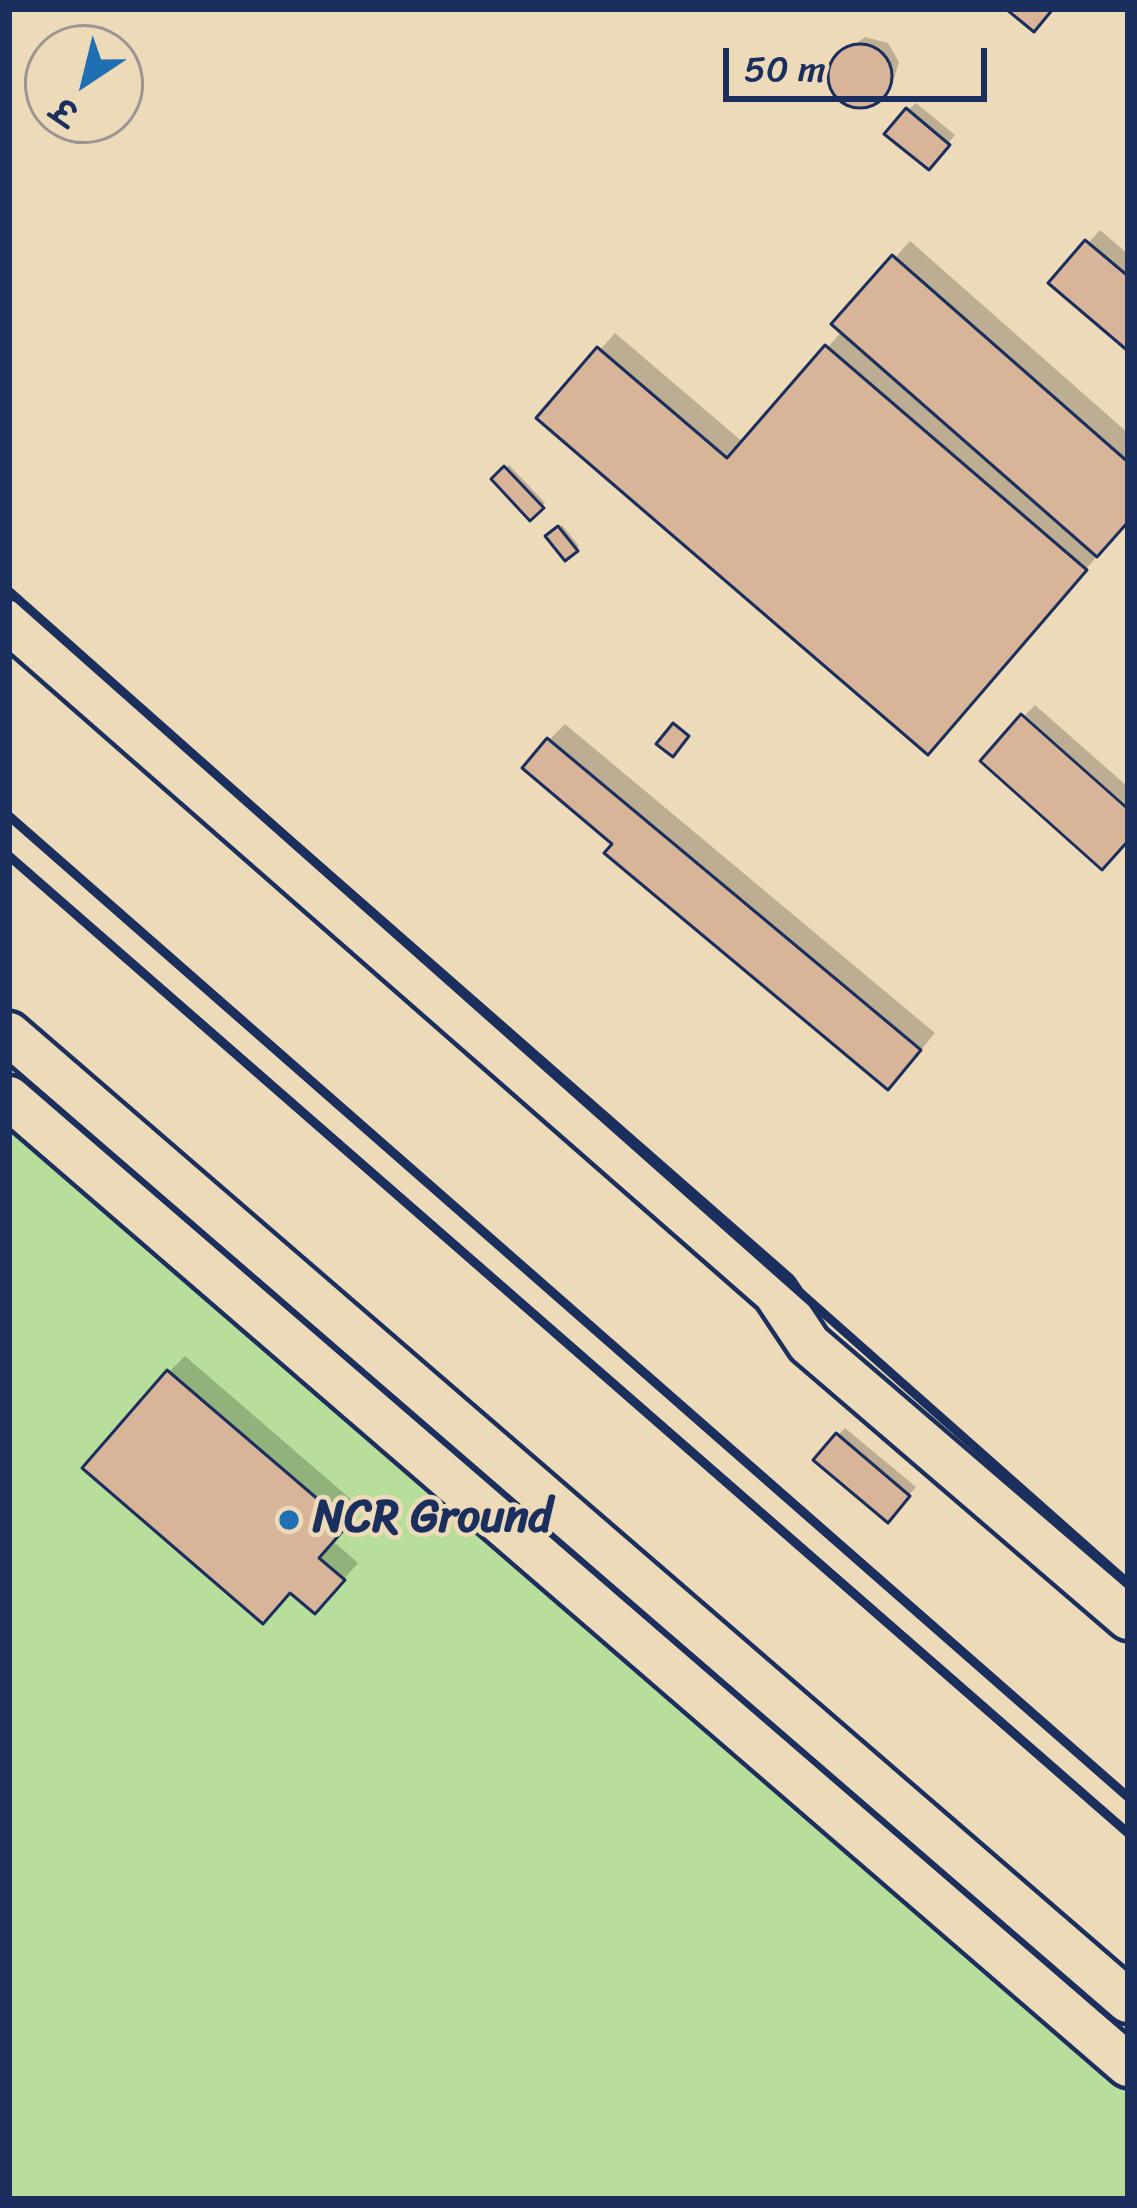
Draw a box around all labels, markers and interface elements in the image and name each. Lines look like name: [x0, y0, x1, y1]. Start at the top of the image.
north arrow: [24, 24, 144, 144]
scale bar: [729, 24, 993, 98]
text: 50 m: [744, 37, 826, 101]
text: उ: [39, 81, 91, 141]
place label: NCR Ground: [313, 1493, 552, 1547]
marker: NCR Ground: [276, 1507, 302, 1533]

